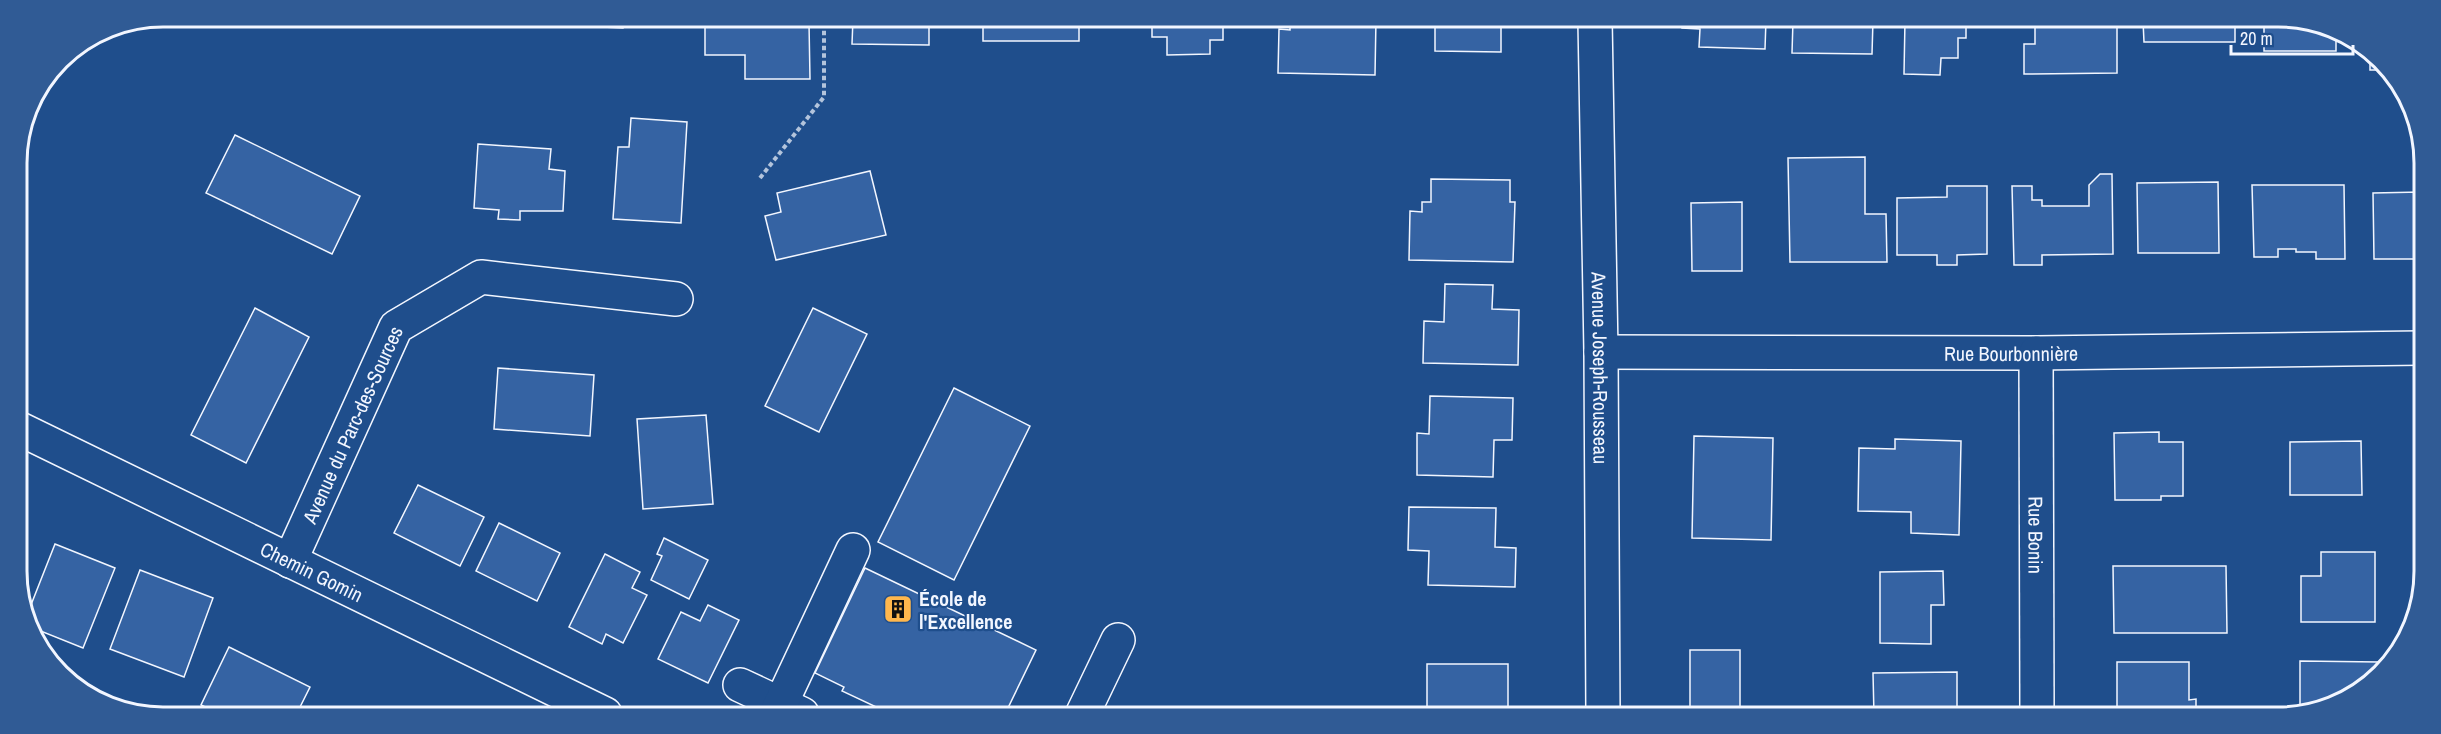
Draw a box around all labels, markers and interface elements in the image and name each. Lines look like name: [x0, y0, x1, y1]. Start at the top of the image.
scale bar: [2231, 18, 2352, 56]
text: 20 m: [2240, 26, 2273, 51]
street label: Avenue Joseph-Rousseau: [1586, 271, 1615, 464]
street label: Avenue du Parc-des-Sources: [295, 321, 408, 528]
street label: Rue Bourbonnière: [1944, 339, 2078, 367]
street label: Rue Bonin: [2023, 496, 2050, 574]
street label: Chemin Gomin: [256, 535, 368, 608]
place label: École de l'Excellence: [919, 585, 1012, 635]
building icon: École de l'Excellence: [882, 593, 914, 625]

